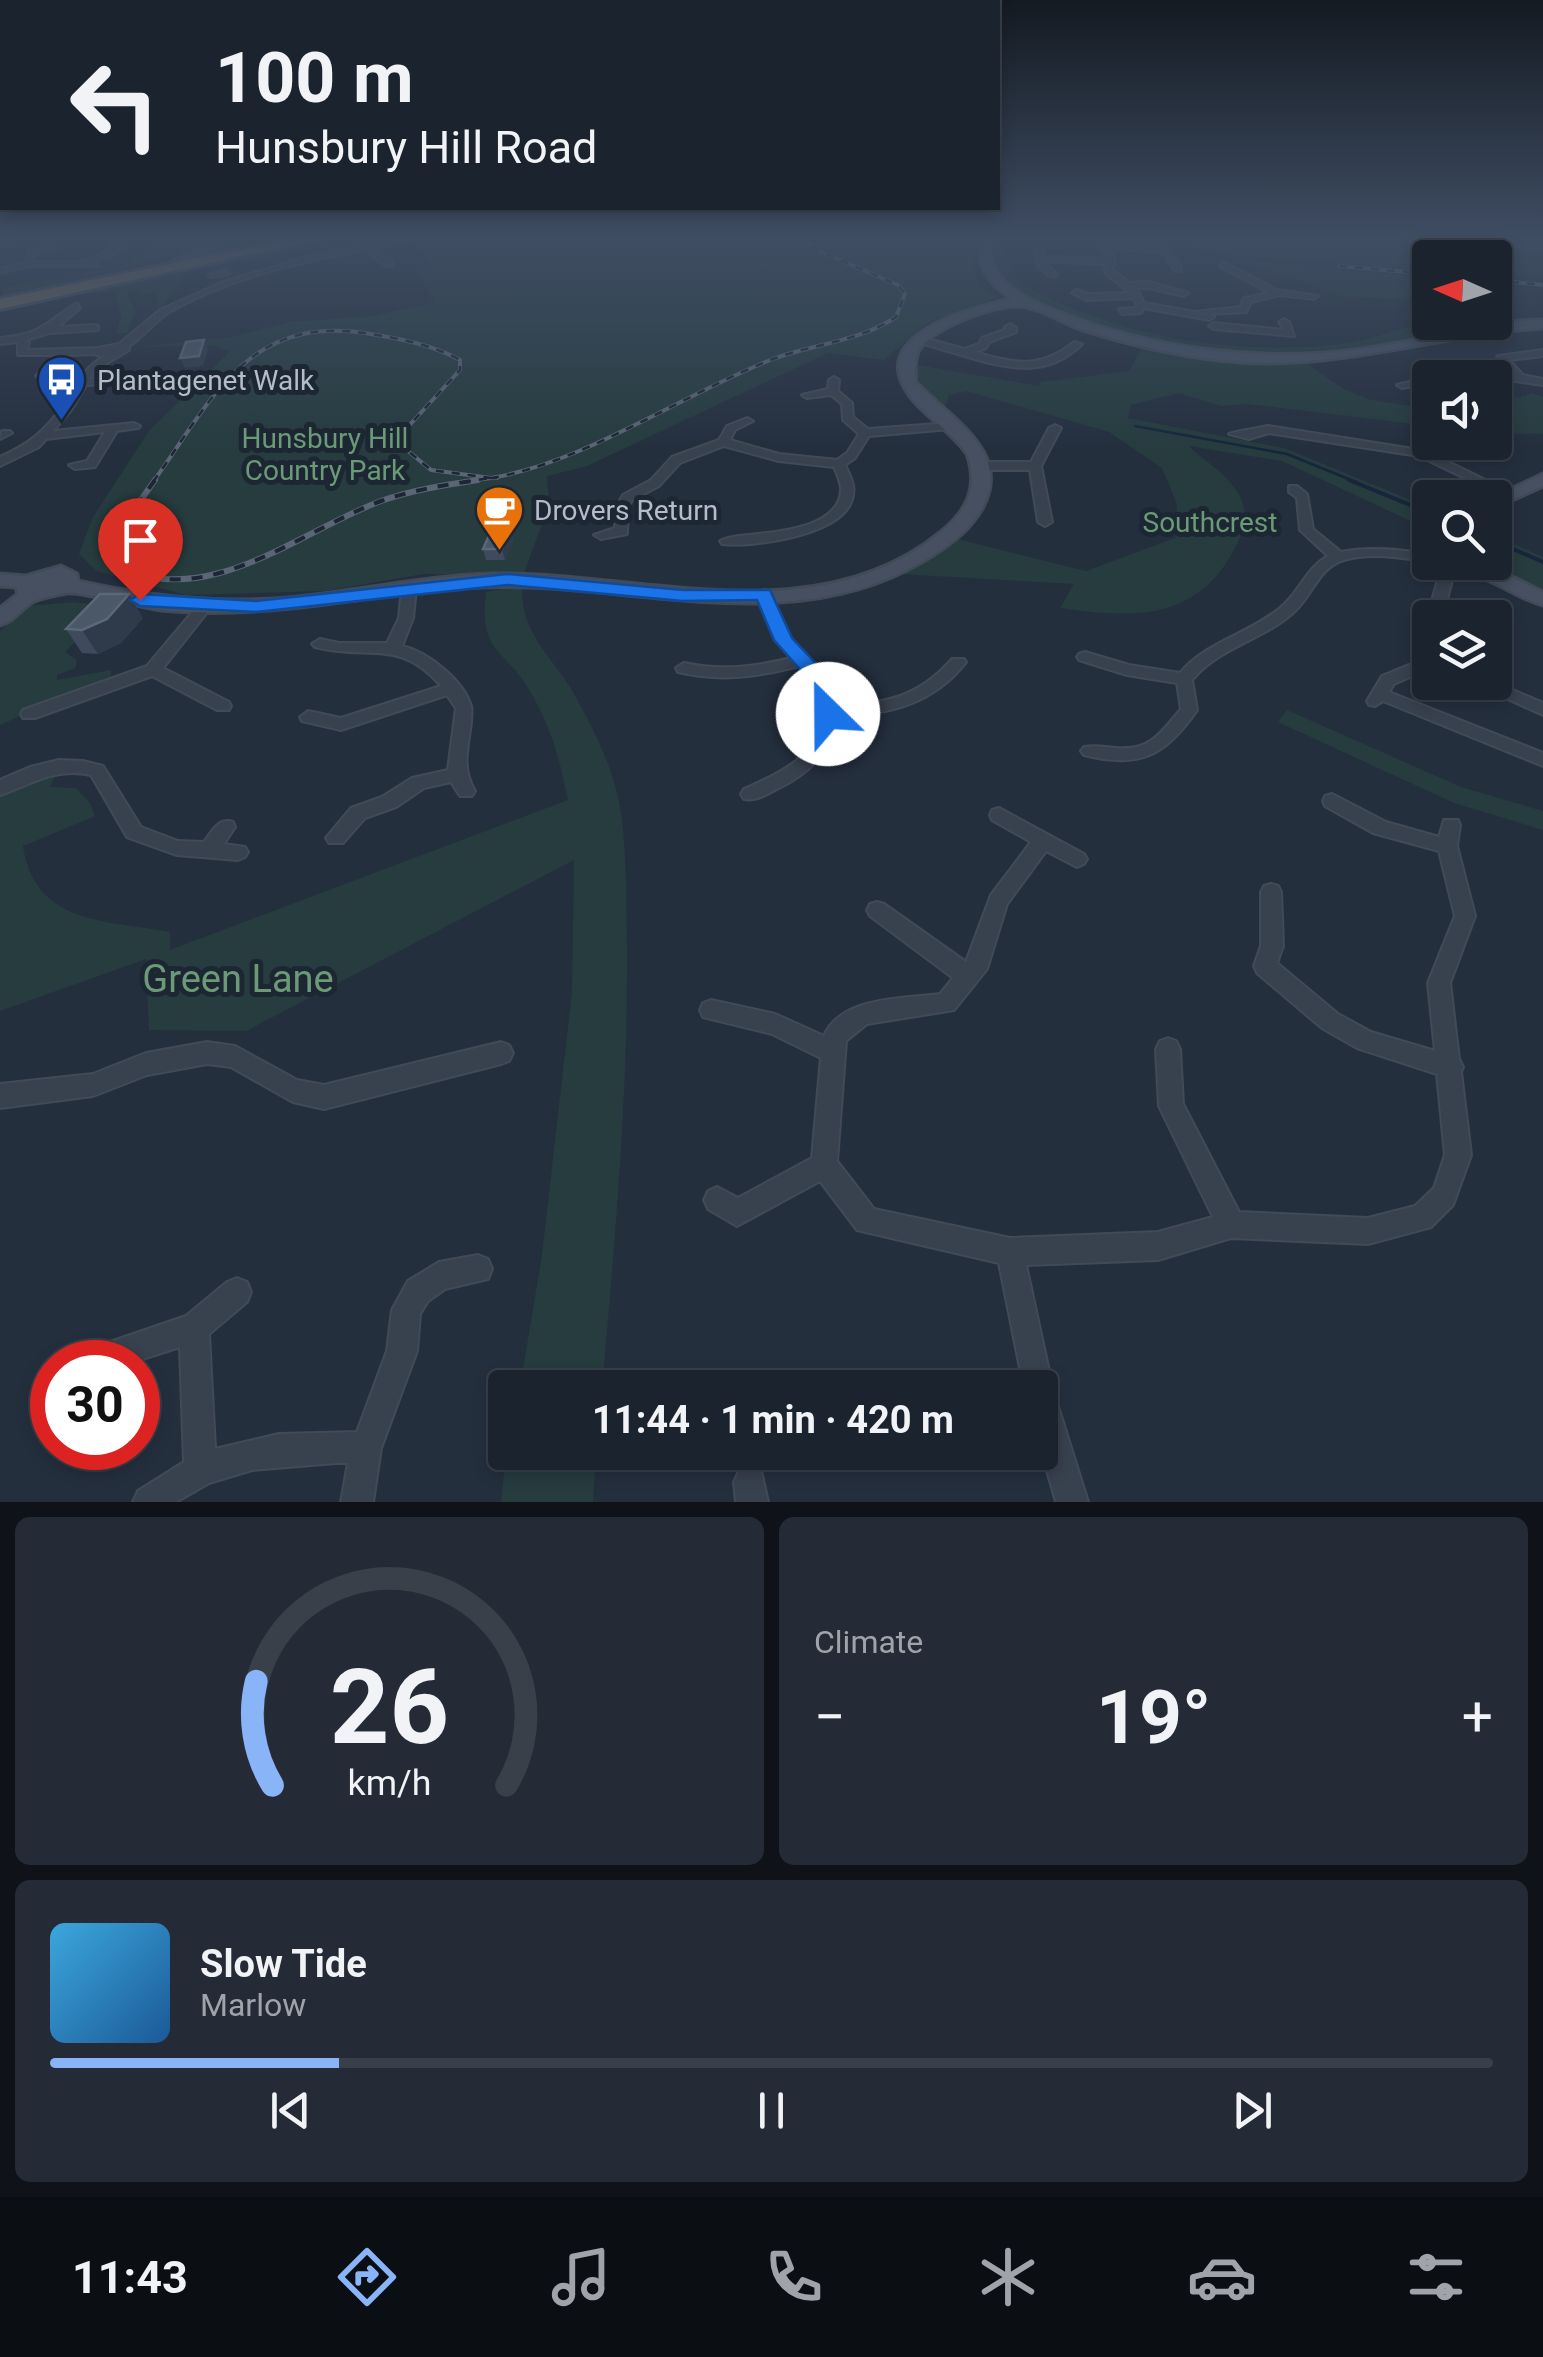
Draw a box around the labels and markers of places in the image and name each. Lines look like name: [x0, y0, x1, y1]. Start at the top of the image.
bus stop icon: Plantagenet Walk: [36, 354, 88, 422]
place label: Plantagenet Walk: [97, 364, 315, 397]
cafe icon: Drovers Return: [473, 484, 525, 552]
place label: Drovers Return: [534, 494, 718, 527]
pin: [98, 498, 183, 601]

